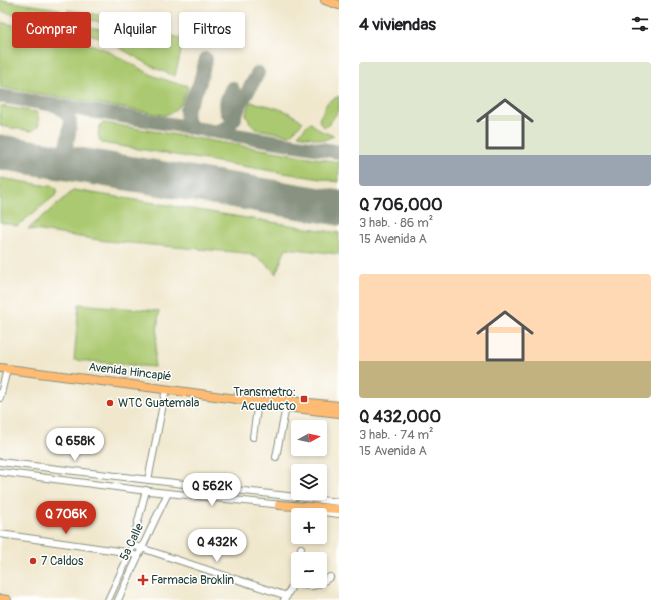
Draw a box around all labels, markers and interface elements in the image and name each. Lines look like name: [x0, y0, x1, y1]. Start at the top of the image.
chip: Comprar: [12, 12, 91, 48]
chip: Alquilar: [99, 12, 171, 48]
chip: Filtros: [179, 12, 245, 48]
icon: filters: [629, 13, 651, 35]
text: 4 viviendas: [359, 14, 436, 35]
icon: home: [469, 88, 541, 160]
text: Q 706,000: [359, 194, 443, 215]
text: 3 hab. · 86 m²: [359, 215, 433, 231]
text: 15 Avenida A: [359, 231, 427, 247]
icon: home: [469, 300, 541, 372]
street label: Avenida Hincapié: [88, 359, 172, 385]
place label: Transmetro: Acueducto: [233, 385, 297, 414]
marker: Transmetro: Acueducto: [299, 394, 309, 404]
place label: WTC Guatemala: [118, 396, 200, 411]
marker: WTC Guatemala: [105, 398, 115, 408]
text: Q 432,000: [359, 406, 441, 427]
north arrow: [291, 420, 327, 456]
map controls: [291, 420, 327, 588]
text: 3 hab. · 74 m²: [359, 427, 434, 443]
pin: Q 658K: [42, 428, 108, 462]
text: Q 658K: [55, 433, 95, 449]
text: 15 Avenida A: [359, 443, 427, 459]
button: layers: [291, 464, 327, 500]
pin: Q 562K: [179, 473, 245, 507]
text: Q 562K: [192, 478, 232, 494]
pin: Q 706K: [33, 501, 99, 535]
text: Q 706K: [45, 506, 87, 522]
button: +: [291, 508, 327, 544]
street label: 5a Calle: [117, 521, 147, 563]
pin: Q 432K: [184, 529, 250, 563]
text: Q 432K: [197, 534, 237, 550]
button: −: [291, 552, 327, 588]
place label: 7 Caldos: [41, 554, 84, 569]
marker: 7 Caldos: [28, 556, 38, 566]
place label: Farmacia Broklin: [151, 573, 234, 588]
marker: Farmacia Broklin: [138, 575, 148, 585]

